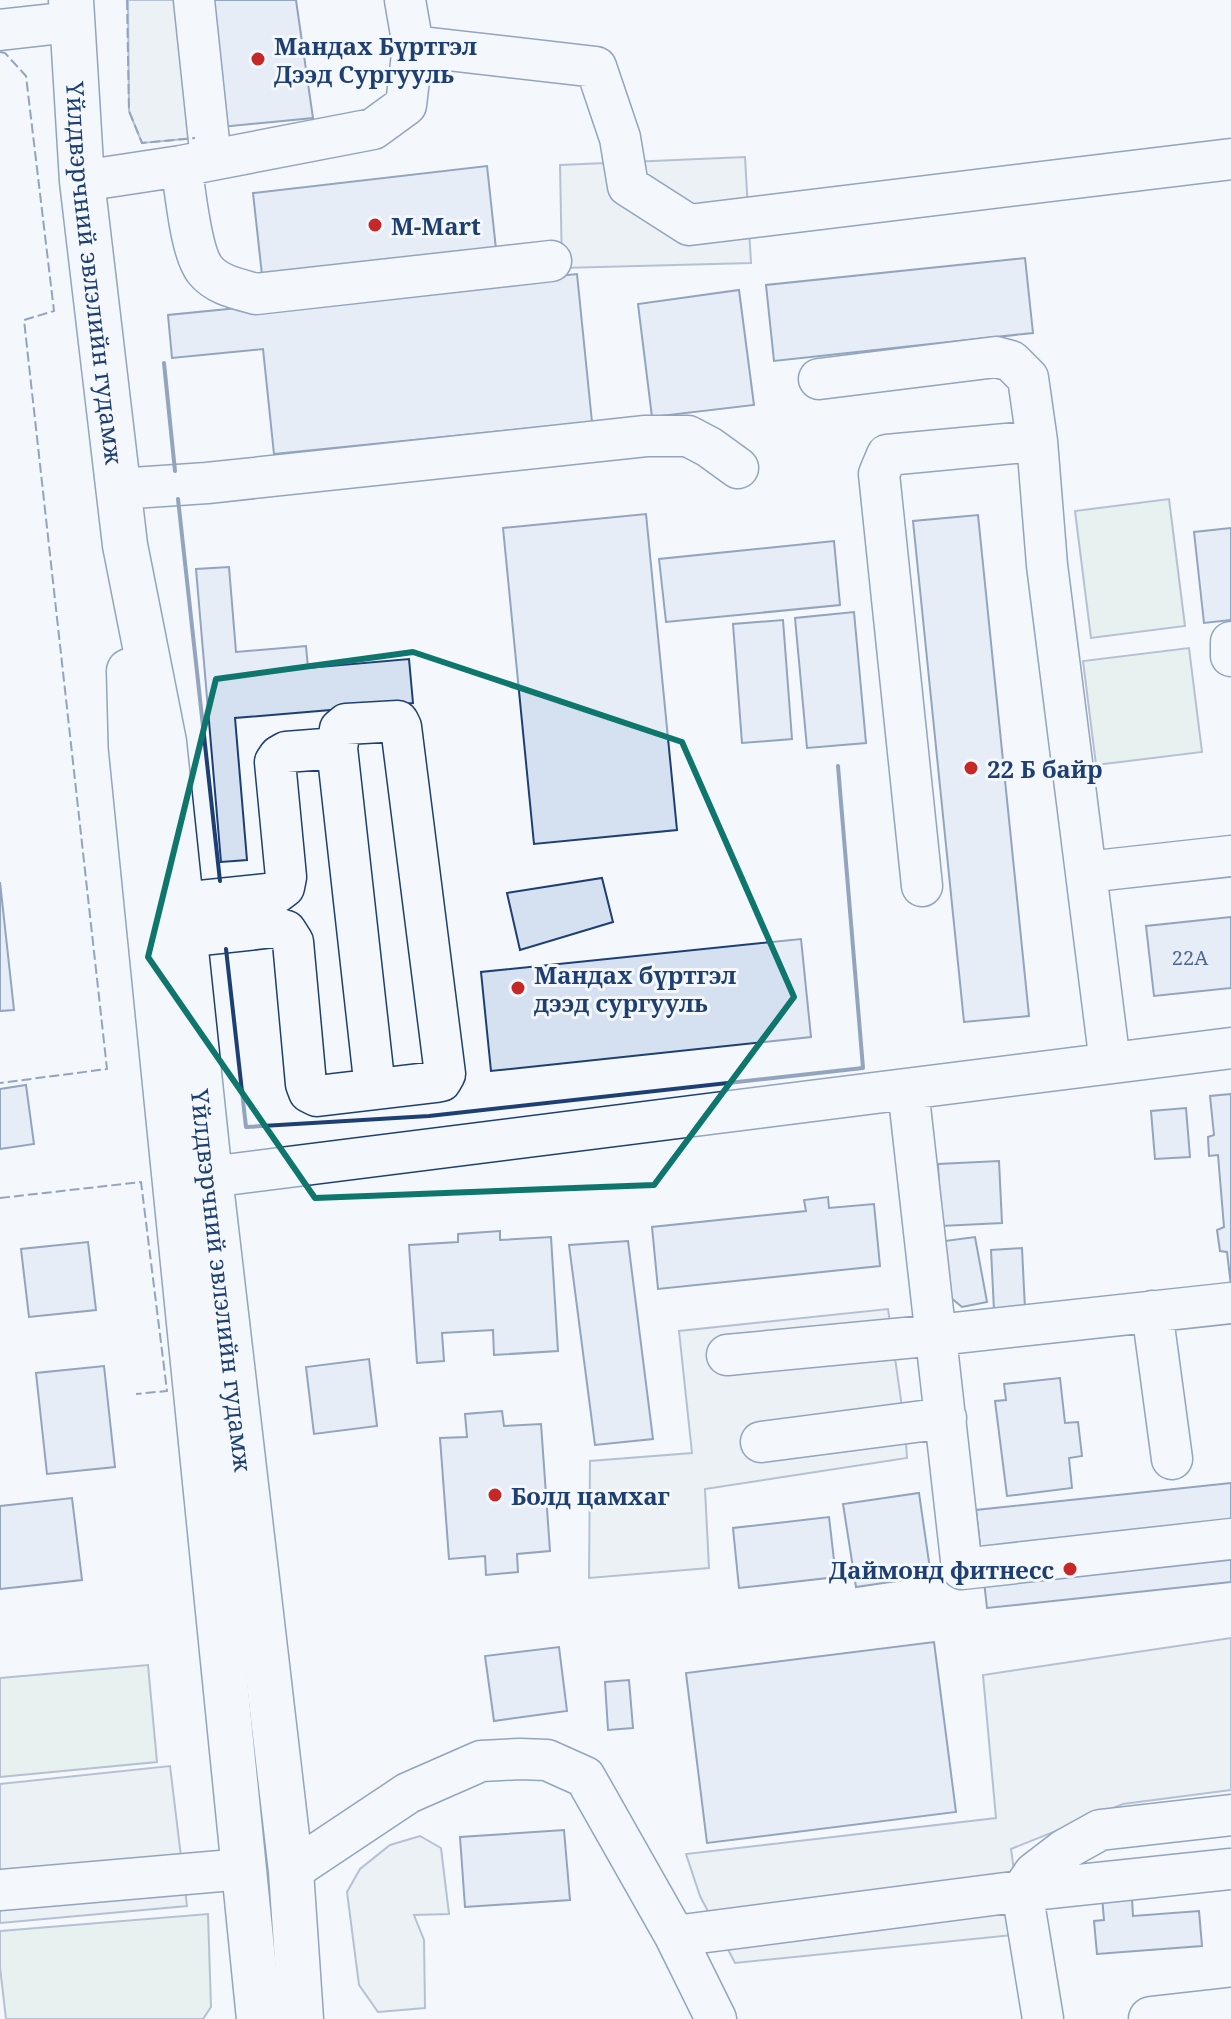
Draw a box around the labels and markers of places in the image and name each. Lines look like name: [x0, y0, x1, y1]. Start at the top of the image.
place label: Мандах Бүртгэл Дээд Сургууль: [274, 29, 477, 90]
marker: Мандах Бүртгэл Дээд Сургууль: [249, 50, 267, 68]
place label: M-Mart: [391, 209, 481, 242]
marker: M-Mart: [366, 216, 384, 234]
place label: 22 Б байр: [987, 752, 1102, 785]
marker: 22 Б байр: [962, 759, 980, 777]
place label: Мандах бүртгэл дээд сургууль: [534, 958, 736, 1019]
marker: Мандах бүртгэл дээд сургууль: [509, 979, 527, 997]
place label: Болд цамхаг: [511, 1479, 670, 1512]
marker: Болд цамхаг: [486, 1486, 504, 1504]
place label: Даймонд фитнесс: [829, 1553, 1054, 1586]
marker: Даймонд фитнесс: [1061, 1560, 1079, 1578]

